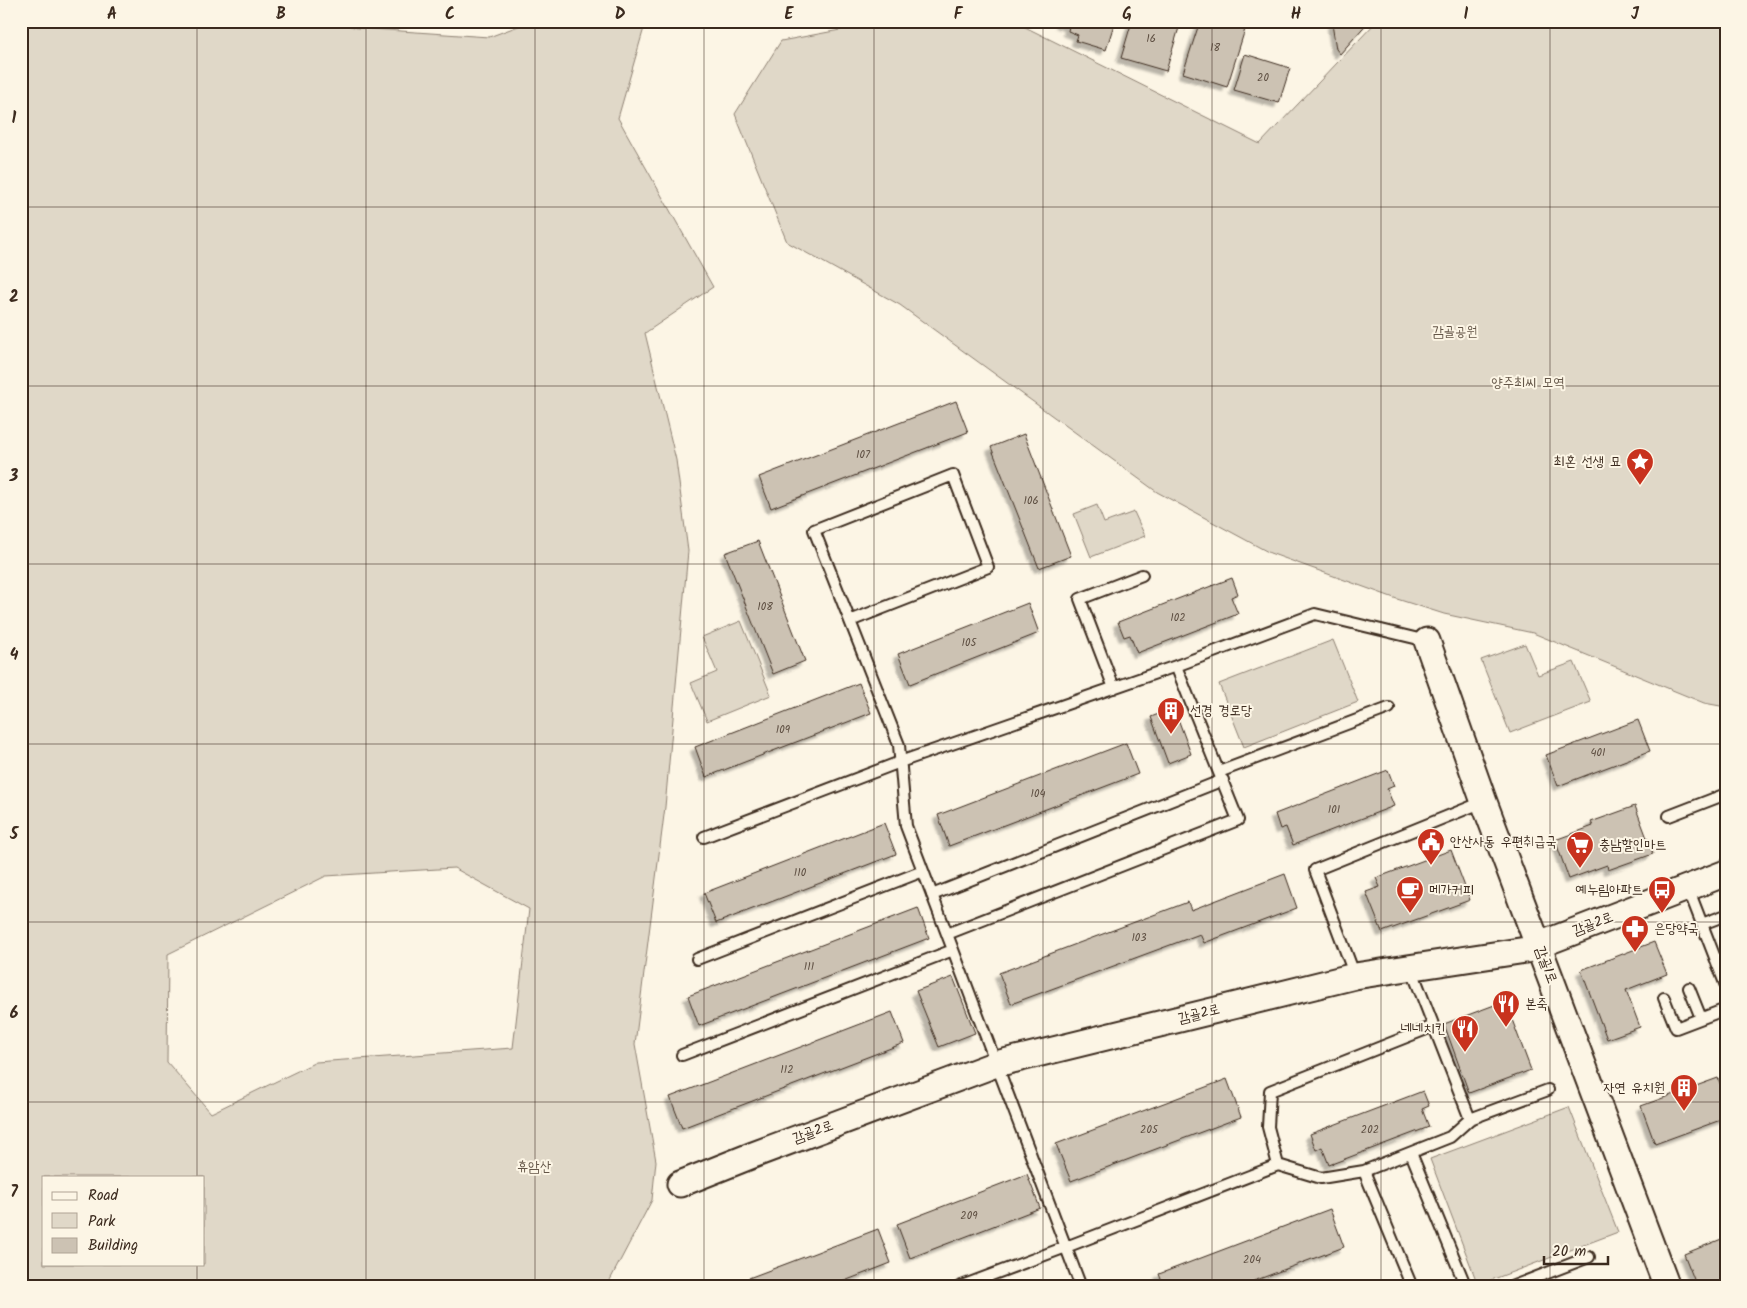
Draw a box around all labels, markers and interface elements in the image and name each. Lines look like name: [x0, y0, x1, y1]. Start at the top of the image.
text: A: [107, 2, 117, 27]
text: B: [276, 2, 286, 27]
text: C: [445, 2, 455, 27]
text: D: [615, 2, 626, 27]
text: E: [785, 2, 795, 27]
text: F: [954, 2, 964, 27]
text: G: [1122, 2, 1132, 27]
text: H: [1291, 2, 1301, 27]
text: I: [1464, 2, 1469, 27]
text: J: [1631, 2, 1640, 27]
house number: 16: [1146, 30, 1156, 48]
house number: 18: [1210, 39, 1220, 57]
house number: 20: [1257, 69, 1269, 87]
text: 1: [12, 106, 17, 131]
text: 2: [9, 285, 19, 310]
park label: 감골공원: [1432, 321, 1478, 343]
park label: 양주최씨 모역: [1491, 372, 1565, 394]
house number: 107: [856, 446, 871, 464]
place icon: 최혼 선생 묘: [1625, 447, 1655, 486]
place label: 최혼 선생 묘: [1553, 451, 1621, 473]
text: 3: [9, 464, 19, 489]
house number: 106: [1023, 492, 1039, 510]
house number: 108: [757, 598, 773, 616]
house number: 102: [1170, 609, 1186, 627]
house number: 105: [962, 634, 978, 652]
text: 4: [10, 643, 19, 668]
building icon: 선경 경로당: [1156, 696, 1186, 735]
place label: 선경 경로당: [1190, 700, 1253, 722]
house number: 109: [776, 721, 791, 739]
house number: 401: [1590, 744, 1606, 762]
house number: 104: [1030, 785, 1046, 803]
house number: 101: [1328, 801, 1340, 819]
text: 5: [9, 822, 20, 847]
public building icon: 안산사동 우편취급국: [1416, 827, 1446, 866]
supermarket icon: 충남할인마트: [1565, 830, 1595, 869]
place label: 안산사동 우편취급국: [1450, 831, 1557, 853]
place label: 충남할인마트: [1599, 834, 1667, 856]
house number: 110: [794, 864, 807, 882]
cafe icon: 메가커피: [1395, 875, 1425, 914]
bus stop icon: 예누림아파트: [1647, 875, 1677, 914]
place label: 메가커피: [1429, 879, 1474, 901]
place label: 예누림아파트: [1575, 879, 1643, 901]
street label: 감골2로: [1569, 906, 1617, 942]
pharmacy icon: 은당약국: [1620, 914, 1650, 953]
place label: 은당약국: [1654, 918, 1699, 940]
house number: 103: [1131, 929, 1147, 947]
street label: 감골1로: [1529, 943, 1563, 987]
house number: 111: [804, 958, 814, 976]
restaurant icon: 본죽: [1491, 989, 1521, 1028]
place label: 본죽: [1525, 993, 1548, 1015]
street label: 감골2로: [1176, 998, 1222, 1030]
text: 6: [10, 1001, 19, 1026]
restaurant icon: 네네치킨: [1450, 1014, 1480, 1053]
place label: 네네치킨: [1401, 1018, 1446, 1040]
house number: 112: [780, 1061, 794, 1079]
building icon: 자연 유치원: [1669, 1073, 1699, 1112]
place label: 자연 유치원: [1603, 1077, 1665, 1099]
street label: 감골2로: [790, 1114, 836, 1150]
house number: 205: [1140, 1121, 1159, 1139]
house number: 202: [1361, 1121, 1379, 1139]
park label: 휴암산: [517, 1156, 552, 1178]
legend: [42, 1176, 205, 1266]
text: 7: [10, 1180, 18, 1205]
text: Road: [88, 1184, 119, 1208]
house number: 209: [960, 1207, 978, 1225]
text: Park: [88, 1210, 116, 1234]
scale bar: [1544, 1233, 1608, 1265]
text: Building: [88, 1234, 138, 1258]
text: 20 m: [1552, 1240, 1586, 1264]
house number: 204: [1243, 1251, 1261, 1269]

